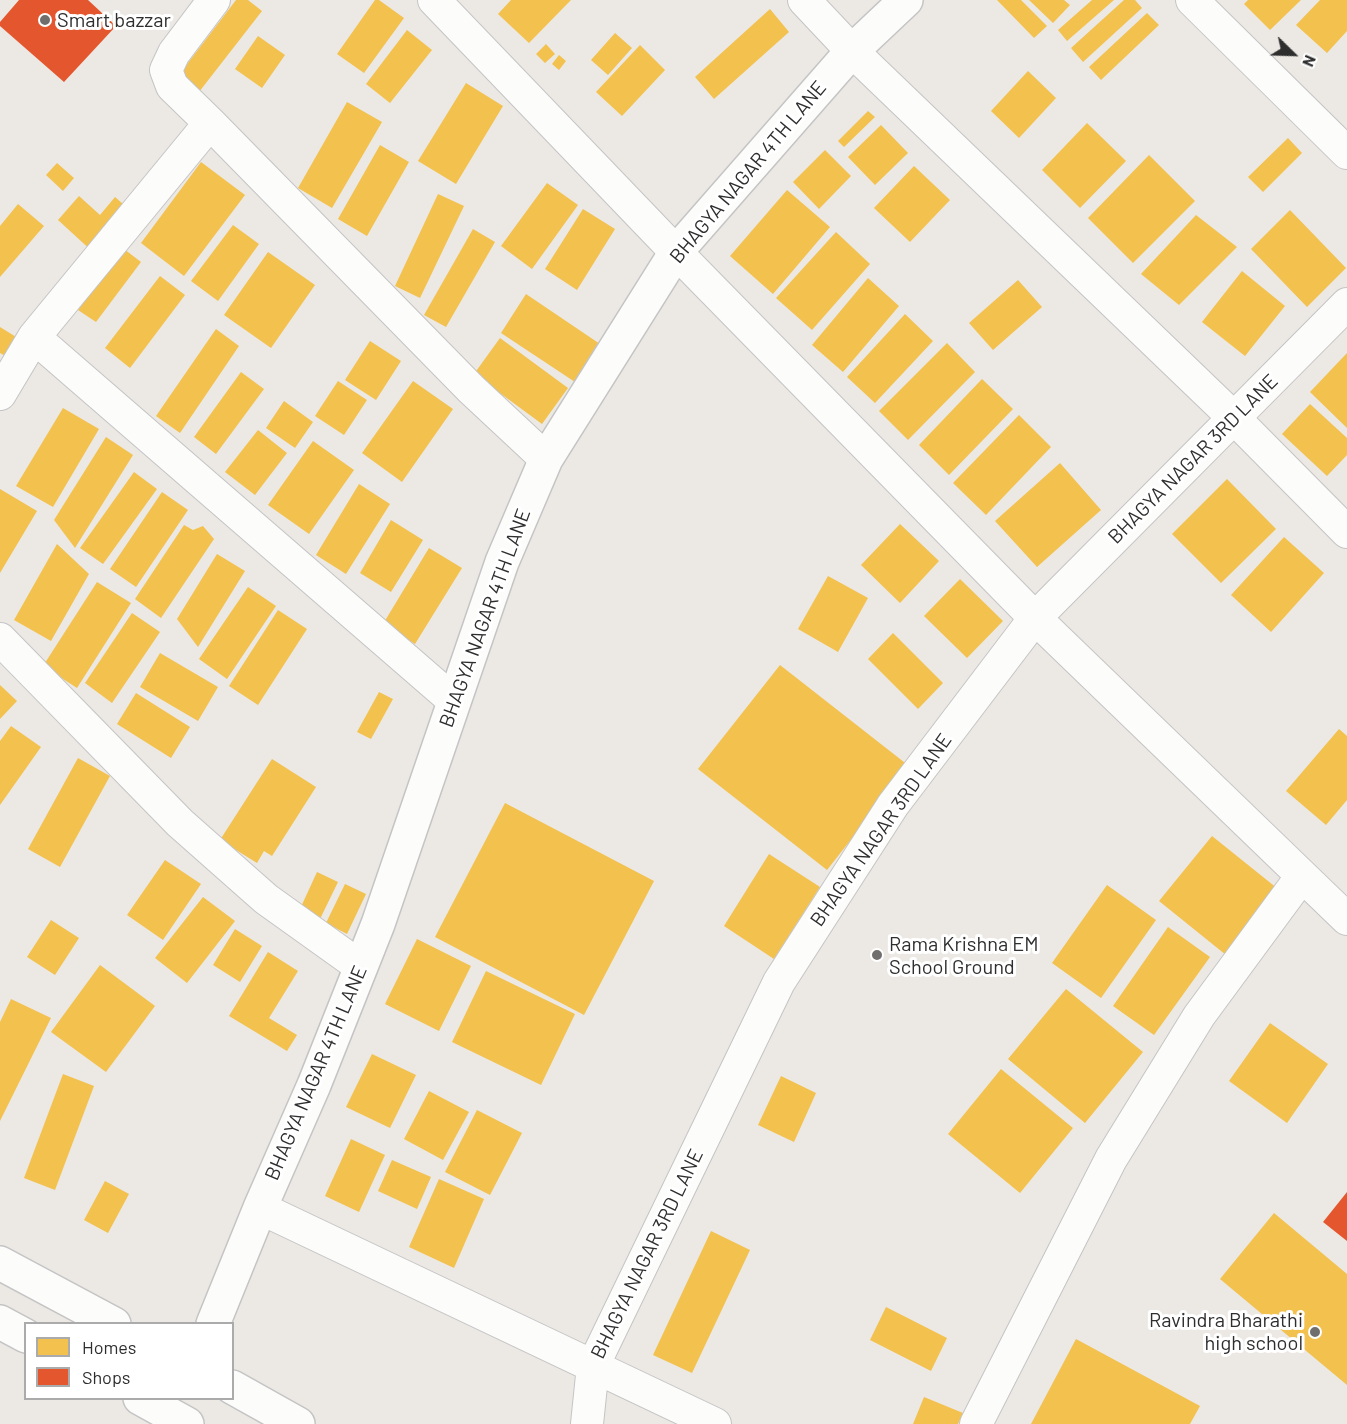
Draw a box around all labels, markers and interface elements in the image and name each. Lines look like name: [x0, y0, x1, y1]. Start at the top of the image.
place label: Smart bazzar: [57, 8, 171, 32]
marker: Smart bazzar: [38, 13, 52, 27]
north arrow: [1263, 24, 1323, 84]
text: N: [1299, 53, 1321, 70]
street label: BHAGYA NAGAR 4TH LANE: [665, 76, 831, 268]
street label: BHAGYA NAGAR 3RD LANE: [1103, 369, 1283, 549]
street label: BHAGYA NAGAR 4TH LANE: [434, 505, 536, 731]
street label: BHAGYA NAGAR 3RD LANE: [805, 729, 957, 931]
place label: Rama Krishna EM School Ground: [889, 932, 1039, 979]
marker: Rama Krishna EM School Ground: [870, 948, 884, 962]
street label: BHAGYA NAGAR 4TH LANE: [260, 962, 372, 1184]
street label: BHAGYA NAGAR 3RD LANE: [586, 1145, 708, 1363]
place label: Ravindra Bharathi high school: [1149, 1308, 1303, 1355]
legend: [24, 1322, 234, 1400]
marker: Ravindra Bharathi high school: [1308, 1325, 1322, 1339]
text: Homes: [82, 1336, 136, 1358]
text: Shops: [82, 1366, 131, 1388]

